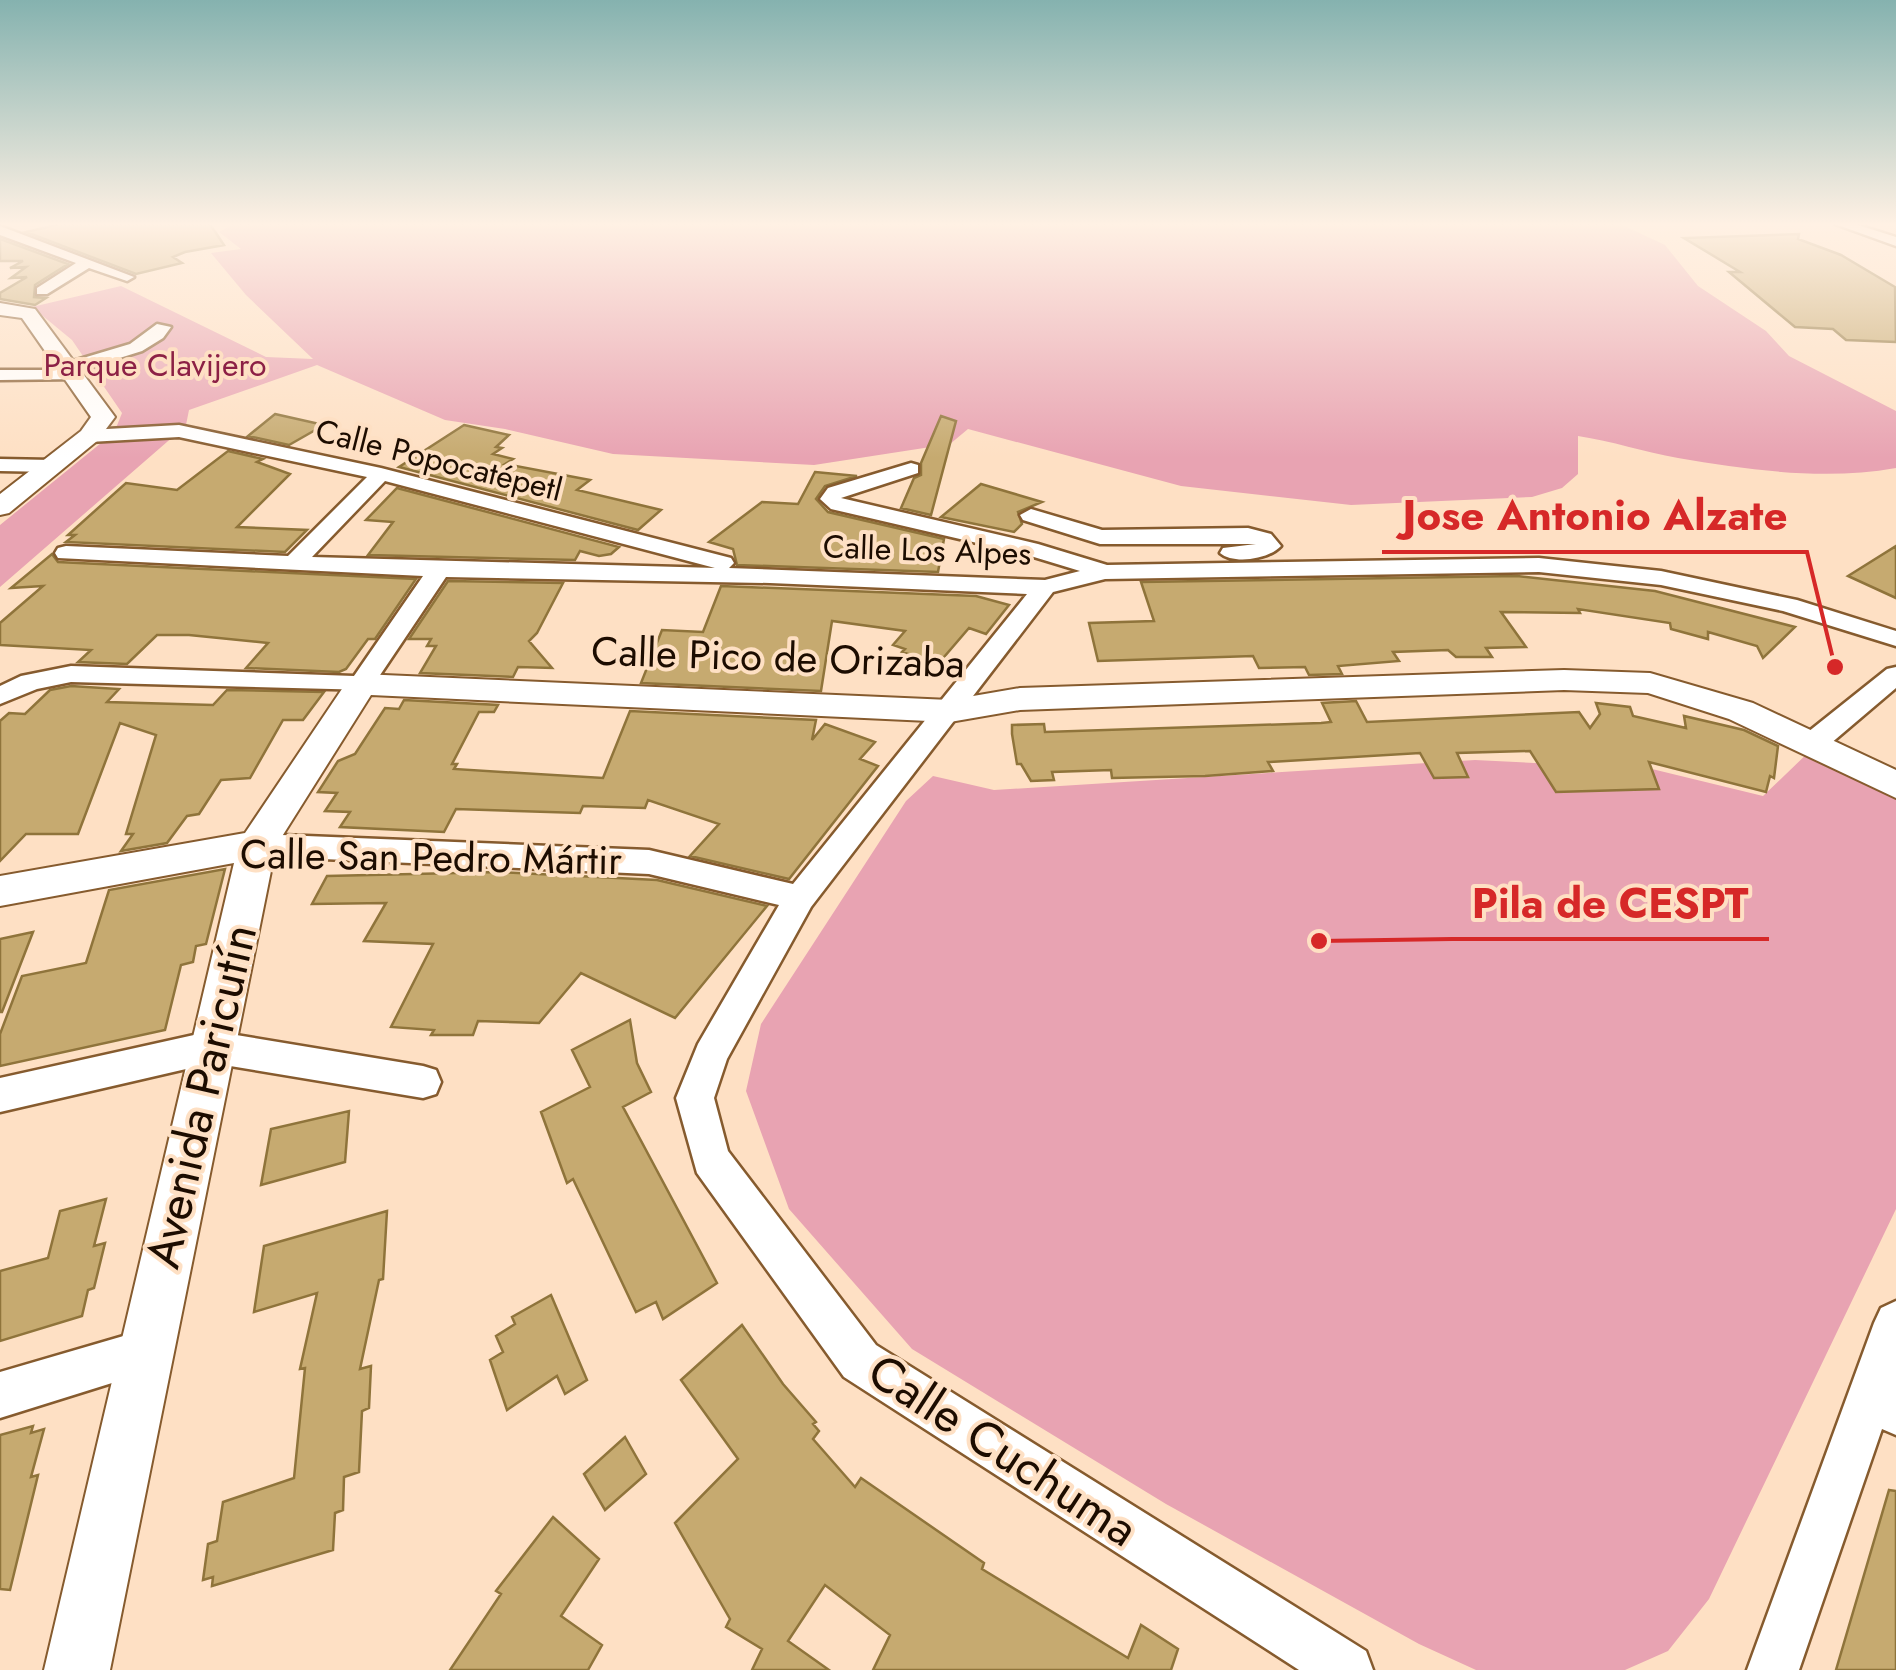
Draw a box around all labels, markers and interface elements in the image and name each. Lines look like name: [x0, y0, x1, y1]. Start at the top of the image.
park label: Parque Clavijero: [44, 342, 266, 388]
street label: Calle Popocatépetl: [311, 407, 567, 513]
callout: Jose Antonio Alzate: [1382, 480, 1807, 552]
text: Jose Antonio Alzate: [1396, 485, 1787, 546]
street label: Calle Los Alpes: [822, 523, 1032, 577]
street label: Calle Pico de Orizaba: [590, 621, 966, 693]
street label: Calle San Pedro Mártir: [239, 825, 623, 889]
callout: Pila de CESPT: [1452, 867, 1769, 939]
text: Pila de CESPT: [1472, 873, 1749, 934]
street label: Avenida Paricutín: [128, 917, 274, 1275]
street label: Calle Cuchuma: [855, 1337, 1151, 1563]

